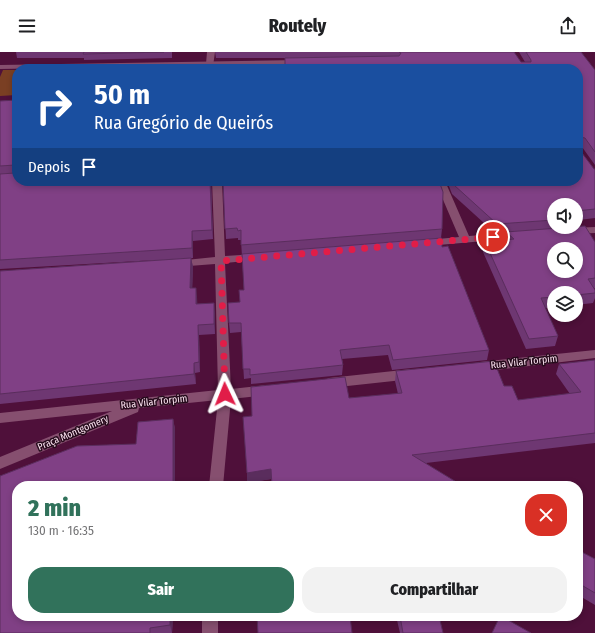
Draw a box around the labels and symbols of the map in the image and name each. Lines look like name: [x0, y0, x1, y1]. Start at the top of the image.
pin: [476, 220, 510, 254]
street label: Rua Vilar Torpim: [490, 353, 558, 371]
position arrow: [204, 373, 246, 415]
street label: Rua Vilar Torpim: [120, 393, 188, 411]
street label: Praça Montgomery: [36, 412, 111, 453]

